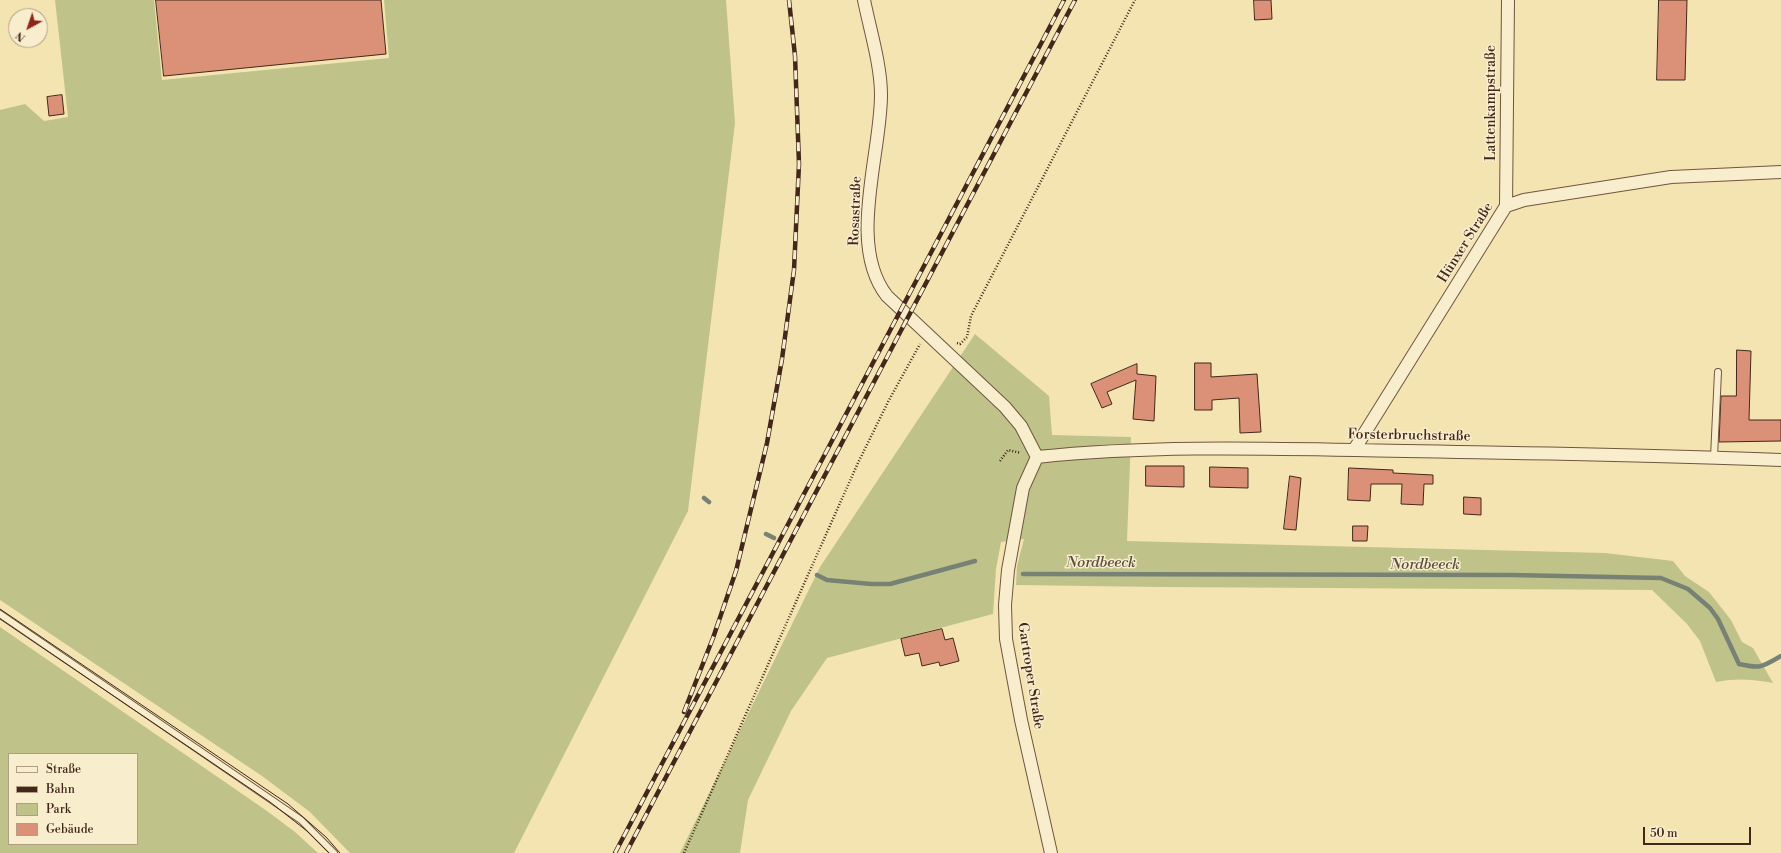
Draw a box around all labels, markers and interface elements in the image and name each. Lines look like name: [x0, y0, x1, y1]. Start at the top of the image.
north arrow: [8, 8, 48, 48]
text: N: [13, 28, 29, 45]
street label: Lattenkampstraße: [1484, 45, 1500, 161]
street label: Rosastraße: [846, 176, 866, 246]
street label: Hünxer Straße: [1435, 200, 1497, 286]
street label: Forsterbruchstraße: [1347, 427, 1471, 445]
water label: Nordbeeck: [1066, 554, 1136, 572]
water label: Nordbeeck: [1390, 556, 1460, 574]
street label: Gartroper Straße: [1013, 622, 1047, 730]
legend: [8, 753, 138, 845]
text: Straße: [46, 762, 81, 777]
text: Bahn: [46, 782, 75, 797]
text: Park: [46, 802, 71, 817]
scale bar: [1645, 819, 1753, 845]
text: Gebäude: [46, 822, 94, 837]
text: 50 m: [1650, 826, 1678, 841]

